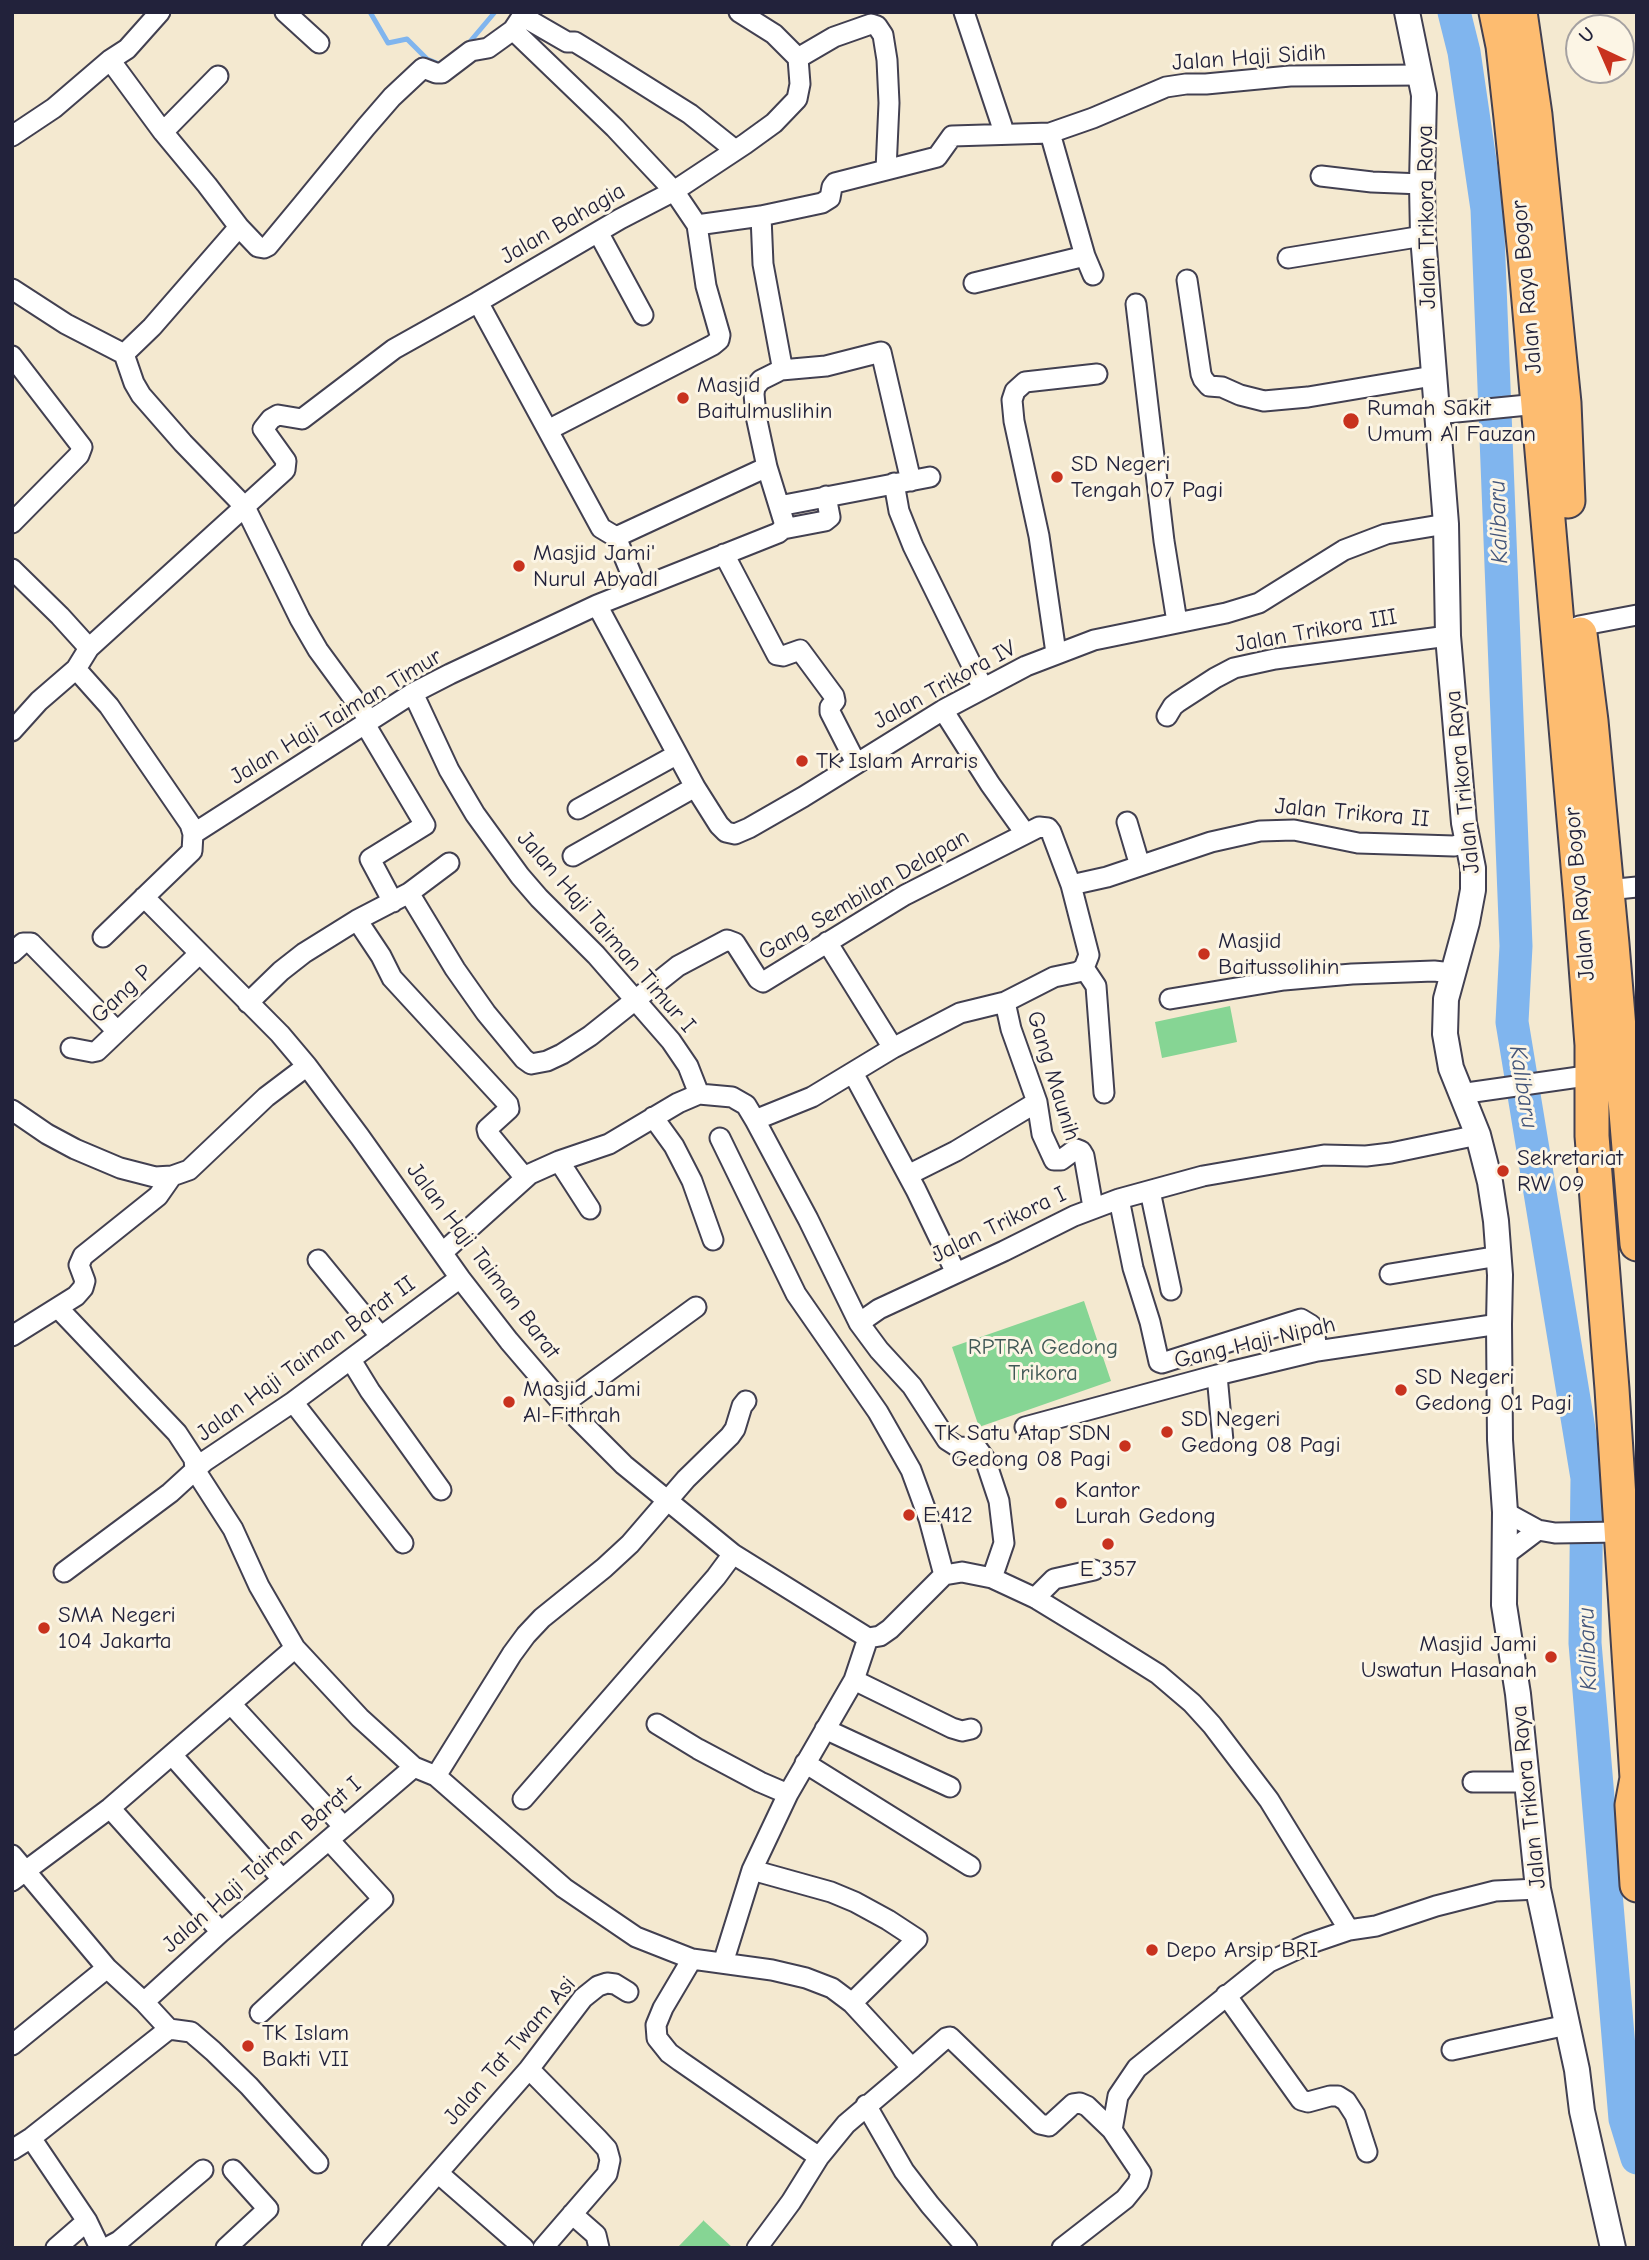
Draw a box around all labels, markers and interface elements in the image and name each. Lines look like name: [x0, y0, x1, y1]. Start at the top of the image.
north arrow: [1565, 14, 1635, 84]
text: U: [1575, 23, 1599, 48]
street label: Jalan Haji Sidih: [1171, 39, 1327, 77]
street label: Jalan Trikora Raya: [1412, 125, 1442, 309]
street label: Jalan Bahagia: [496, 177, 630, 271]
street label: Jalan Raya Bogor: [1506, 199, 1548, 375]
place label: Masjid Baitulmuslihin: [697, 371, 833, 425]
marker: Masjid Baitulmuslihin: [675, 390, 691, 406]
place label: Rumah Sakit Umum Al Fauzan: [1367, 394, 1536, 448]
marker: Rumah Sakit Umum Al Fauzan: [1341, 411, 1361, 431]
place label: SD Negeri Tengah 07 Pagi: [1071, 450, 1223, 504]
marker: SD Negeri Tengah 07 Pagi: [1049, 469, 1065, 485]
water label: Kalibaru: [1483, 480, 1515, 564]
place label: Masjid Jami' Nurul Abyadl: [533, 539, 658, 593]
marker: Masjid Jami' Nurul Abyadl: [511, 558, 527, 574]
street label: Jalan Trikora III: [1233, 603, 1399, 659]
street label: Jalan Trikora IV: [869, 635, 1021, 735]
street label: Jalan Haji Taiman Timur: [225, 643, 447, 791]
street label: Jalan Trikora Raya: [1440, 689, 1486, 875]
place label: TK Islam Arraris: [816, 747, 978, 775]
marker: TK Islam Arraris: [794, 753, 810, 769]
street label: Jalan Trikora II: [1274, 792, 1430, 834]
street label: Jalan Raya Bogor: [1559, 806, 1601, 982]
street label: Gang Sembilan Delapan: [754, 823, 974, 967]
street label: Jalan Haji Taiman Timur I: [511, 825, 701, 1039]
place label: Masjid Baitussolihin: [1218, 927, 1339, 981]
marker: Masjid Baitussolihin: [1196, 946, 1212, 962]
street label: Gang P: [86, 959, 158, 1029]
street label: Gang Maunih: [1020, 1008, 1086, 1144]
water label: Kalibaru: [1502, 1043, 1544, 1131]
place label: Sekretariat RW 09: [1517, 1144, 1623, 1198]
street label: Jalan Haji Taiman Barat: [400, 1158, 566, 1364]
marker: Sekretariat RW 09: [1495, 1163, 1511, 1179]
street label: Jalan Trikora I: [927, 1181, 1071, 1269]
street label: Jalan Haji Taiman Barat II: [191, 1270, 421, 1448]
street label: Gang Haji Nipah: [1172, 1311, 1338, 1375]
park label: RPTRA Gedong Trikora: [968, 1333, 1118, 1387]
place label: SD Negeri Gedong 01 Pagi: [1415, 1363, 1572, 1417]
place label: Masjid Jami Al-Fithrah: [523, 1375, 641, 1429]
marker: SD Negeri Gedong 01 Pagi: [1393, 1382, 1409, 1398]
marker: Masjid Jami Al-Fithrah: [501, 1394, 517, 1410]
place label: SD Negeri Gedong 08 Pagi: [1181, 1405, 1341, 1459]
place label: TK Satu Atap SDN Gedong 08 Pagi: [935, 1419, 1111, 1473]
marker: SD Negeri Gedong 08 Pagi: [1159, 1424, 1175, 1440]
marker: TK Satu Atap SDN Gedong 08 Pagi: [1117, 1438, 1133, 1454]
place label: Kantor Lurah Gedong: [1075, 1476, 1216, 1530]
marker: Kantor Lurah Gedong: [1053, 1495, 1069, 1511]
place label: E.412: [923, 1501, 973, 1529]
marker: E.412: [901, 1507, 917, 1523]
marker: E 357: [1100, 1536, 1116, 1552]
place label: E 357: [1080, 1555, 1136, 1583]
place label: SMA Negeri 104 Jakarta: [58, 1601, 176, 1655]
water label: Kalibaru: [1572, 1607, 1604, 1691]
marker: SMA Negeri 104 Jakarta: [36, 1620, 52, 1636]
place label: Masjid Jami Uswatun Hasanah: [1361, 1630, 1537, 1684]
marker: Masjid Jami Uswatun Hasanah: [1543, 1649, 1559, 1665]
street label: Jalan Trikora Raya: [1506, 1704, 1552, 1890]
street label: Jalan Haji Taiman Barat I: [157, 1771, 367, 1959]
place label: Depo Arsip BRI: [1166, 1936, 1318, 1964]
marker: Depo Arsip BRI: [1144, 1942, 1160, 1958]
street label: Jalan Tat Twam Asi: [438, 1971, 582, 2131]
place label: TK Islam Bakti VII: [262, 2019, 349, 2073]
marker: TK Islam Bakti VII: [240, 2038, 256, 2054]

